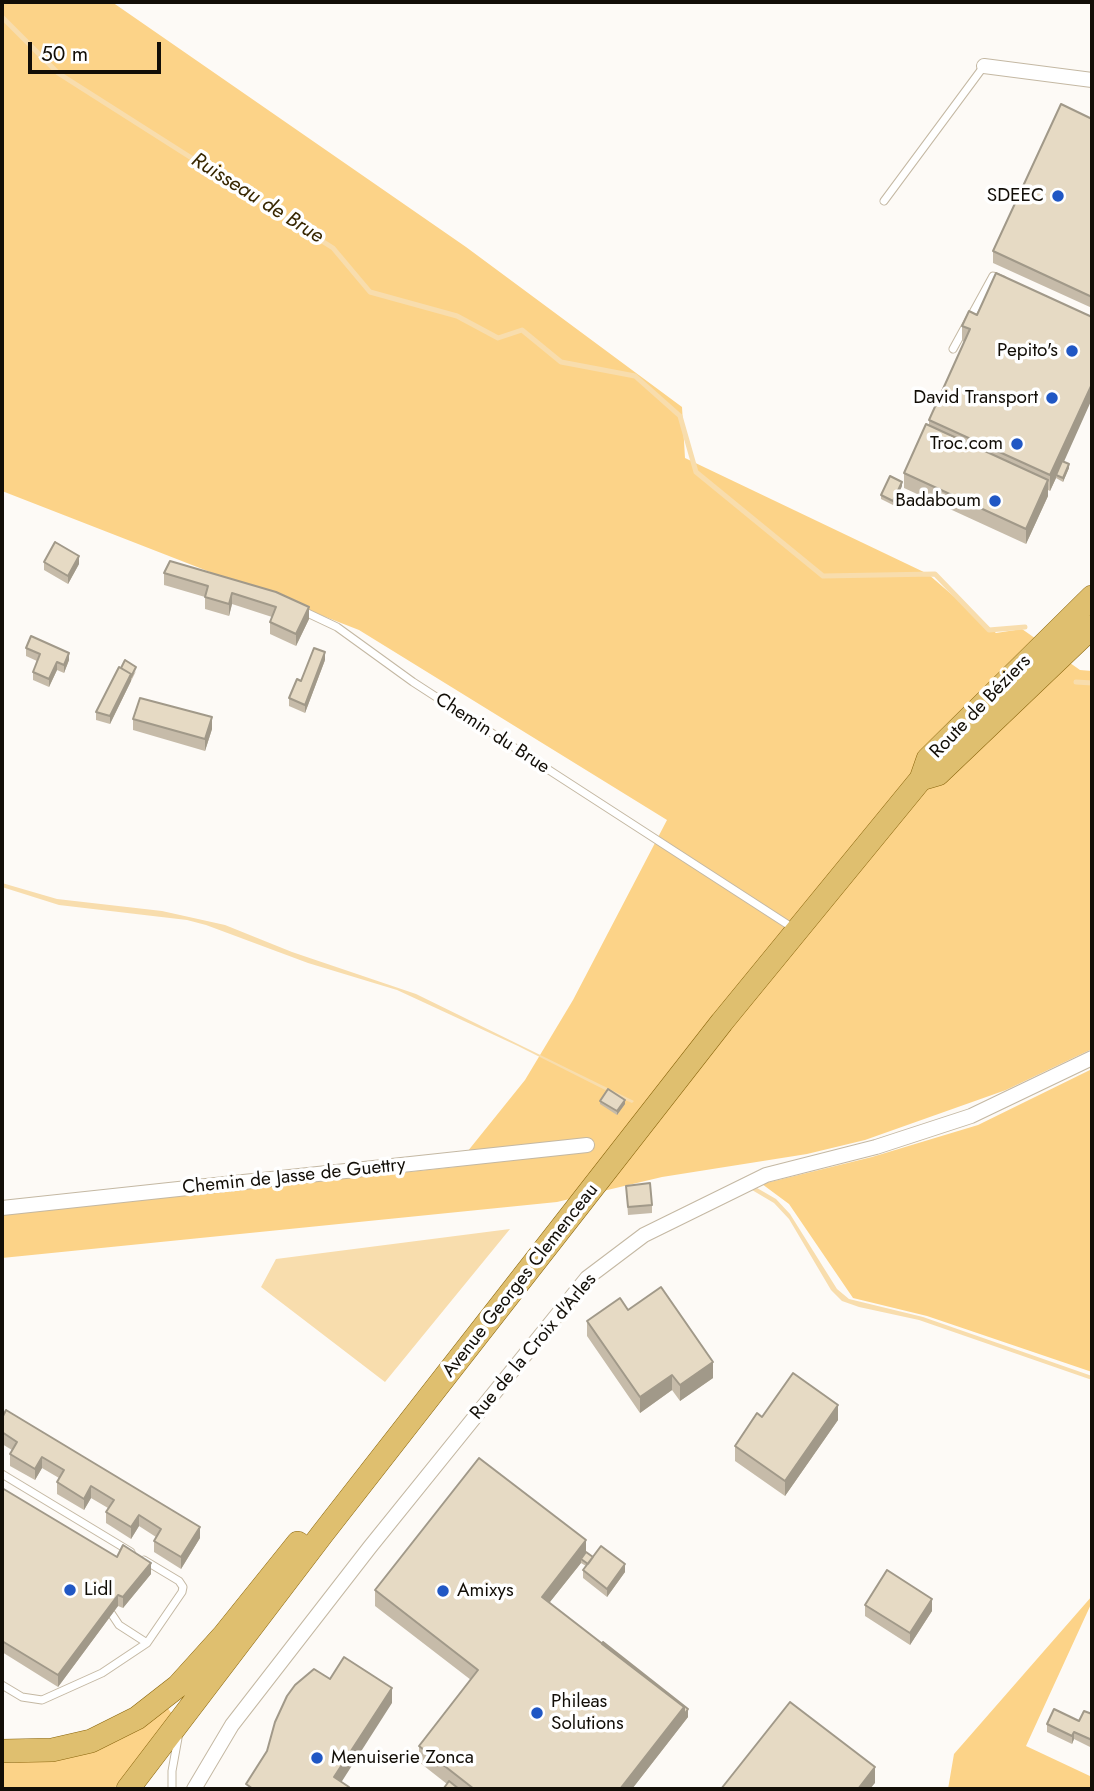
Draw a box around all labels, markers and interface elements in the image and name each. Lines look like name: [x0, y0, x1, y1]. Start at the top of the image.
scale bar: [32, 28, 164, 72]
text: 50 m: [41, 39, 88, 69]
water label: Ruisseau de Brue: [186, 148, 328, 250]
place label: SDEEC: [987, 185, 1044, 207]
marker: SDEEC: [1050, 188, 1066, 204]
place label: Pepito's: [997, 340, 1058, 362]
marker: Pepito's: [1064, 343, 1080, 359]
place label: David Transport: [913, 387, 1038, 409]
marker: David Transport: [1044, 390, 1060, 406]
place label: Troc.com: [930, 433, 1003, 455]
marker: Troc.com: [1009, 436, 1025, 452]
place label: Badaboum: [895, 490, 981, 512]
marker: Badaboum: [987, 493, 1003, 509]
street label: Route de Béziers: [926, 650, 1036, 764]
street label: Chemin du Brue: [431, 689, 553, 779]
street label: Chemin de Jasse de Guettry: [181, 1154, 407, 1200]
street label: Avenue Georges Clemenceau: [438, 1180, 604, 1382]
street label: Rue de la Croix d'Arles: [466, 1269, 602, 1425]
place label: Lidl: [84, 1579, 113, 1601]
place label: Amixys: [457, 1580, 514, 1602]
marker: Lidl: [62, 1582, 78, 1598]
marker: Amixys: [435, 1583, 451, 1599]
place label: Phileas Solutions: [551, 1691, 624, 1735]
marker: Phileas Solutions: [529, 1705, 545, 1721]
place label: Menuiserie Zonca: [331, 1747, 474, 1769]
marker: Menuiserie Zonca: [309, 1750, 325, 1766]

